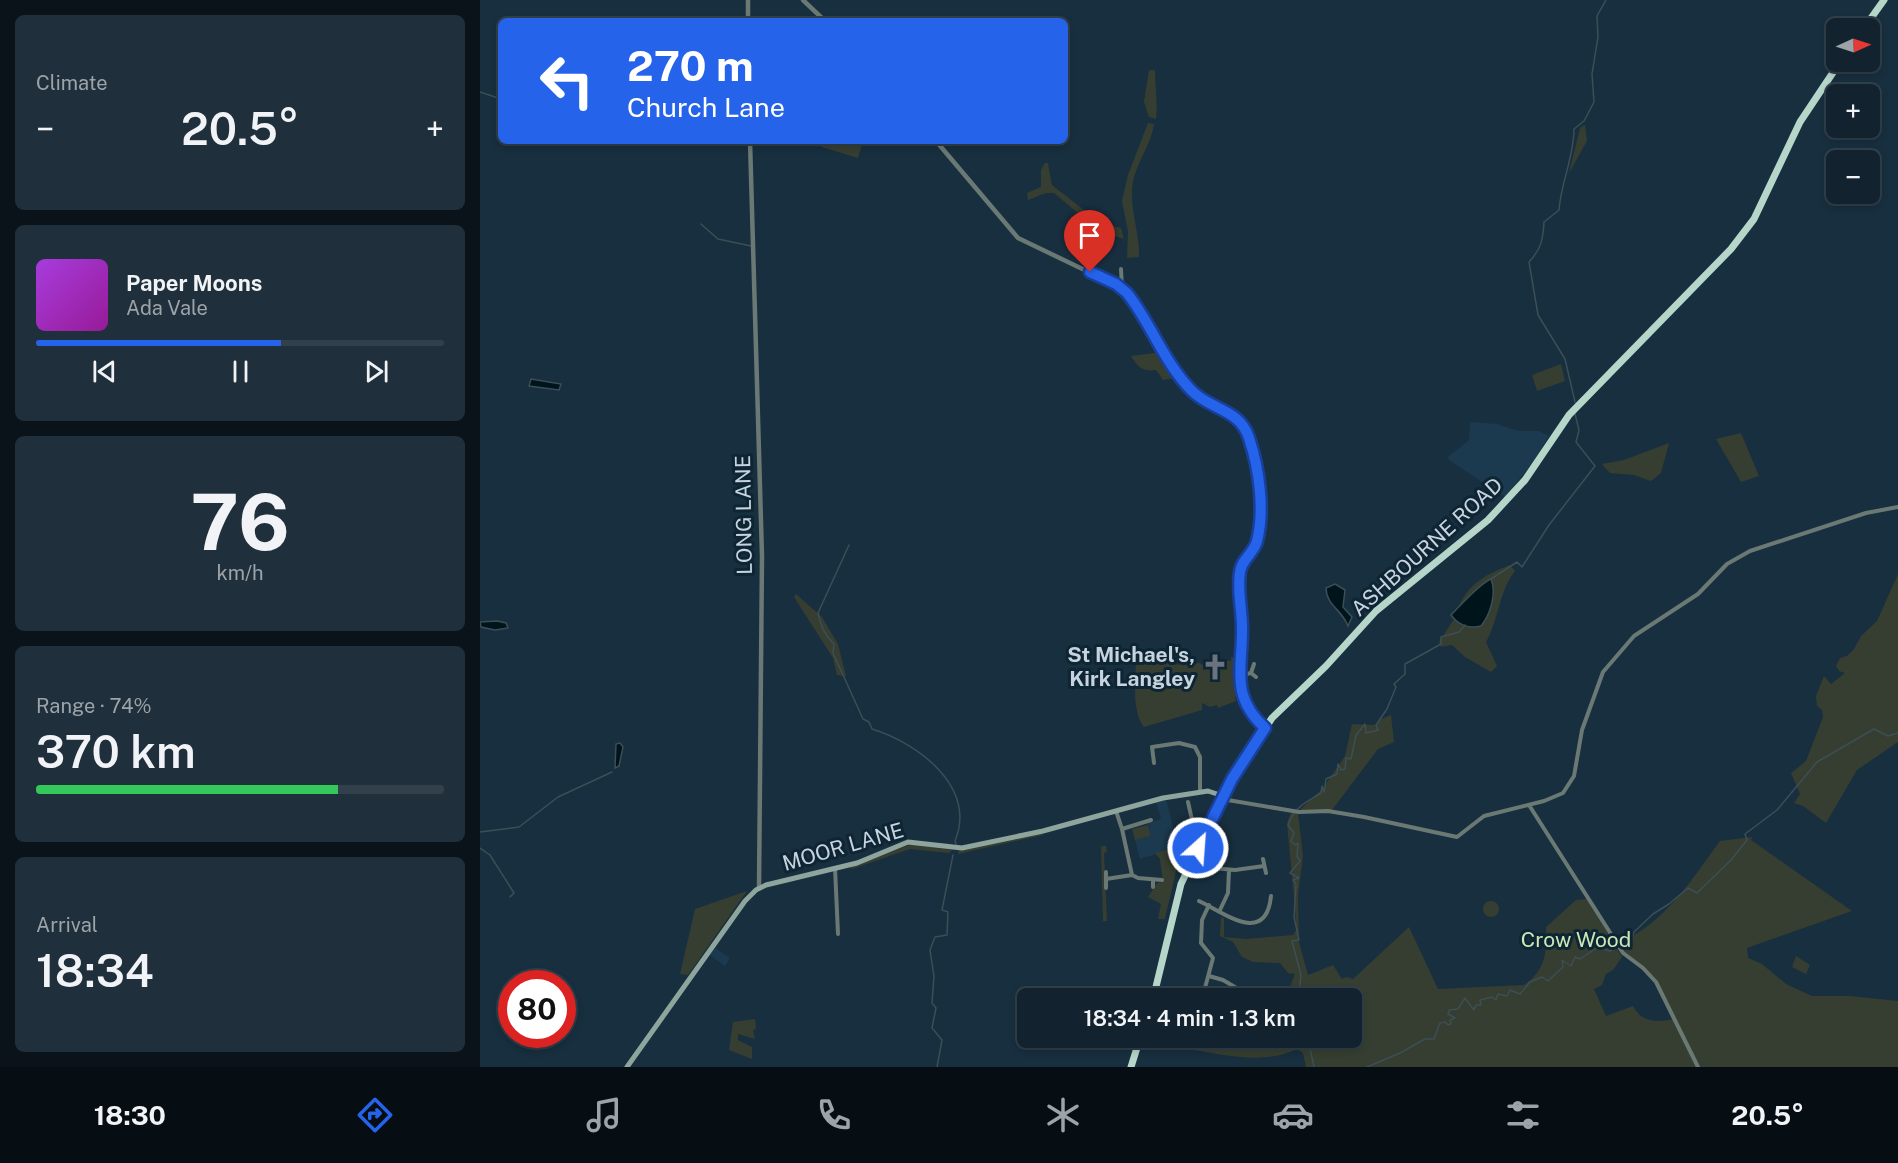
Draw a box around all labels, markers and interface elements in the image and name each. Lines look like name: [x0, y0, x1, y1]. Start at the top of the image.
north arrow: [1826, 18, 1880, 72]
map controls: [1826, 18, 1880, 204]
text: 270 m: [627, 41, 754, 90]
icon: left: [528, 42, 606, 120]
text: Climate: [36, 71, 108, 95]
button: +: [1826, 84, 1880, 138]
text: Church Lane: [627, 91, 785, 123]
text: 20.5°: [181, 102, 299, 155]
text: −: [36, 110, 54, 148]
text: +: [426, 110, 444, 148]
button: −: [1826, 150, 1880, 204]
pin: [1064, 210, 1115, 272]
icon: arrive: [1073, 219, 1106, 252]
text: Paper Moons: [126, 270, 262, 296]
text: Ada Vale: [126, 296, 208, 320]
icon: previous: [88, 355, 121, 388]
icon: pause: [224, 355, 257, 388]
icon: next: [360, 355, 393, 388]
street label: LONG LANE: [730, 455, 757, 575]
street label: ASHBOURNE ROAD: [1346, 472, 1507, 621]
text: 76: [190, 476, 290, 568]
text: km/h: [216, 561, 264, 585]
place label: St Michael's, Kirk Langley: [1067, 642, 1195, 691]
church icon: St Michael's, Kirk Langley: [1200, 652, 1230, 682]
text: Range · 74%: [36, 694, 152, 718]
text: 370 km: [36, 725, 196, 778]
position arrow: [1166, 816, 1230, 880]
street label: MOOR LANE: [779, 817, 906, 876]
text: Arrival: [36, 913, 98, 937]
park label: Crow Wood: [1521, 927, 1631, 952]
text: 18:34: [36, 944, 154, 997]
speed limit sign: 80: [498, 970, 576, 1048]
text: 18:34 · 4 min · 1.3 km: [1083, 1005, 1296, 1031]
icon: directions: [354, 1094, 396, 1136]
icon: music: [583, 1094, 625, 1136]
icon: phone: [813, 1094, 855, 1136]
icon: climate: [1042, 1094, 1084, 1136]
icon: car: [1272, 1094, 1314, 1136]
icon: filters: [1502, 1094, 1544, 1136]
text: 18:30: [94, 1099, 166, 1131]
text: 20.5°: [1731, 1099, 1804, 1131]

